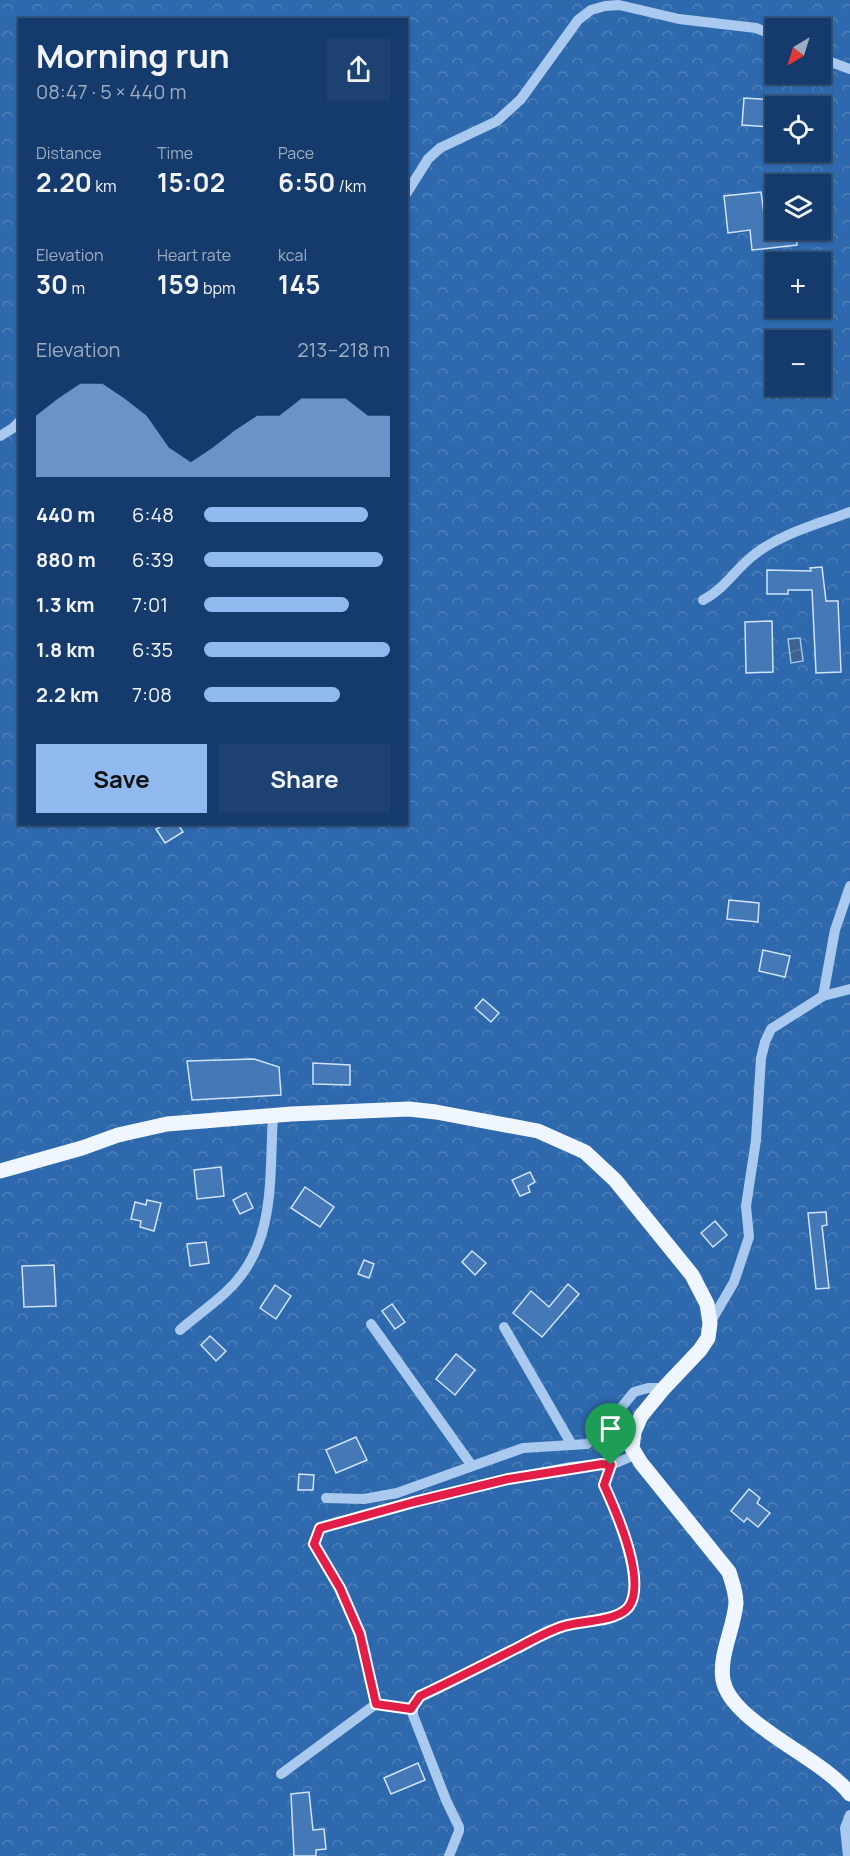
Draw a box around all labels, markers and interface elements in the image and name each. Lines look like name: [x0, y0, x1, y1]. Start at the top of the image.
north arrow: [765, 18, 831, 84]
map controls: [765, 18, 831, 396]
text: Morning run: [36, 33, 230, 78]
button: share: [327, 38, 390, 101]
text: 08:47 · 5 × 440 m: [36, 78, 186, 105]
button: locate: [765, 96, 831, 162]
text: Distance: [36, 142, 102, 164]
text: Time: [157, 142, 193, 164]
text: Pace: [278, 142, 314, 164]
text: 2.20: [36, 164, 92, 200]
text: 15:02: [157, 164, 225, 200]
text: 6:50: [278, 164, 335, 200]
button: layers: [765, 174, 831, 240]
text: km: [92, 175, 117, 197]
text: /km: [335, 175, 366, 197]
text: Elevation: [36, 244, 104, 266]
text: Heart rate: [157, 244, 231, 266]
text: kcal: [278, 244, 307, 266]
button: +: [765, 252, 831, 318]
text: 30: [36, 266, 68, 302]
text: 159: [157, 266, 200, 302]
text: 145: [278, 266, 320, 302]
text: m: [68, 277, 85, 299]
text: bpm: [200, 277, 236, 299]
button: −: [765, 330, 831, 396]
text: Elevation: [36, 336, 120, 363]
text: 213–218 m: [297, 336, 390, 363]
text: 440 m: [36, 501, 95, 528]
text: 6:48: [132, 501, 174, 528]
text: 880 m: [36, 546, 96, 573]
text: 6:39: [132, 546, 174, 573]
text: 1.3 km: [36, 591, 94, 618]
text: 7:01: [132, 591, 168, 618]
text: 1.8 km: [36, 636, 95, 663]
text: 6:35: [132, 636, 173, 663]
text: 2.2 km: [36, 681, 99, 708]
text: 7:08: [132, 681, 172, 708]
button: Save: [36, 744, 207, 813]
button: Share: [219, 744, 390, 813]
pin: [585, 1403, 636, 1465]
icon: arrive: [594, 1412, 627, 1445]

